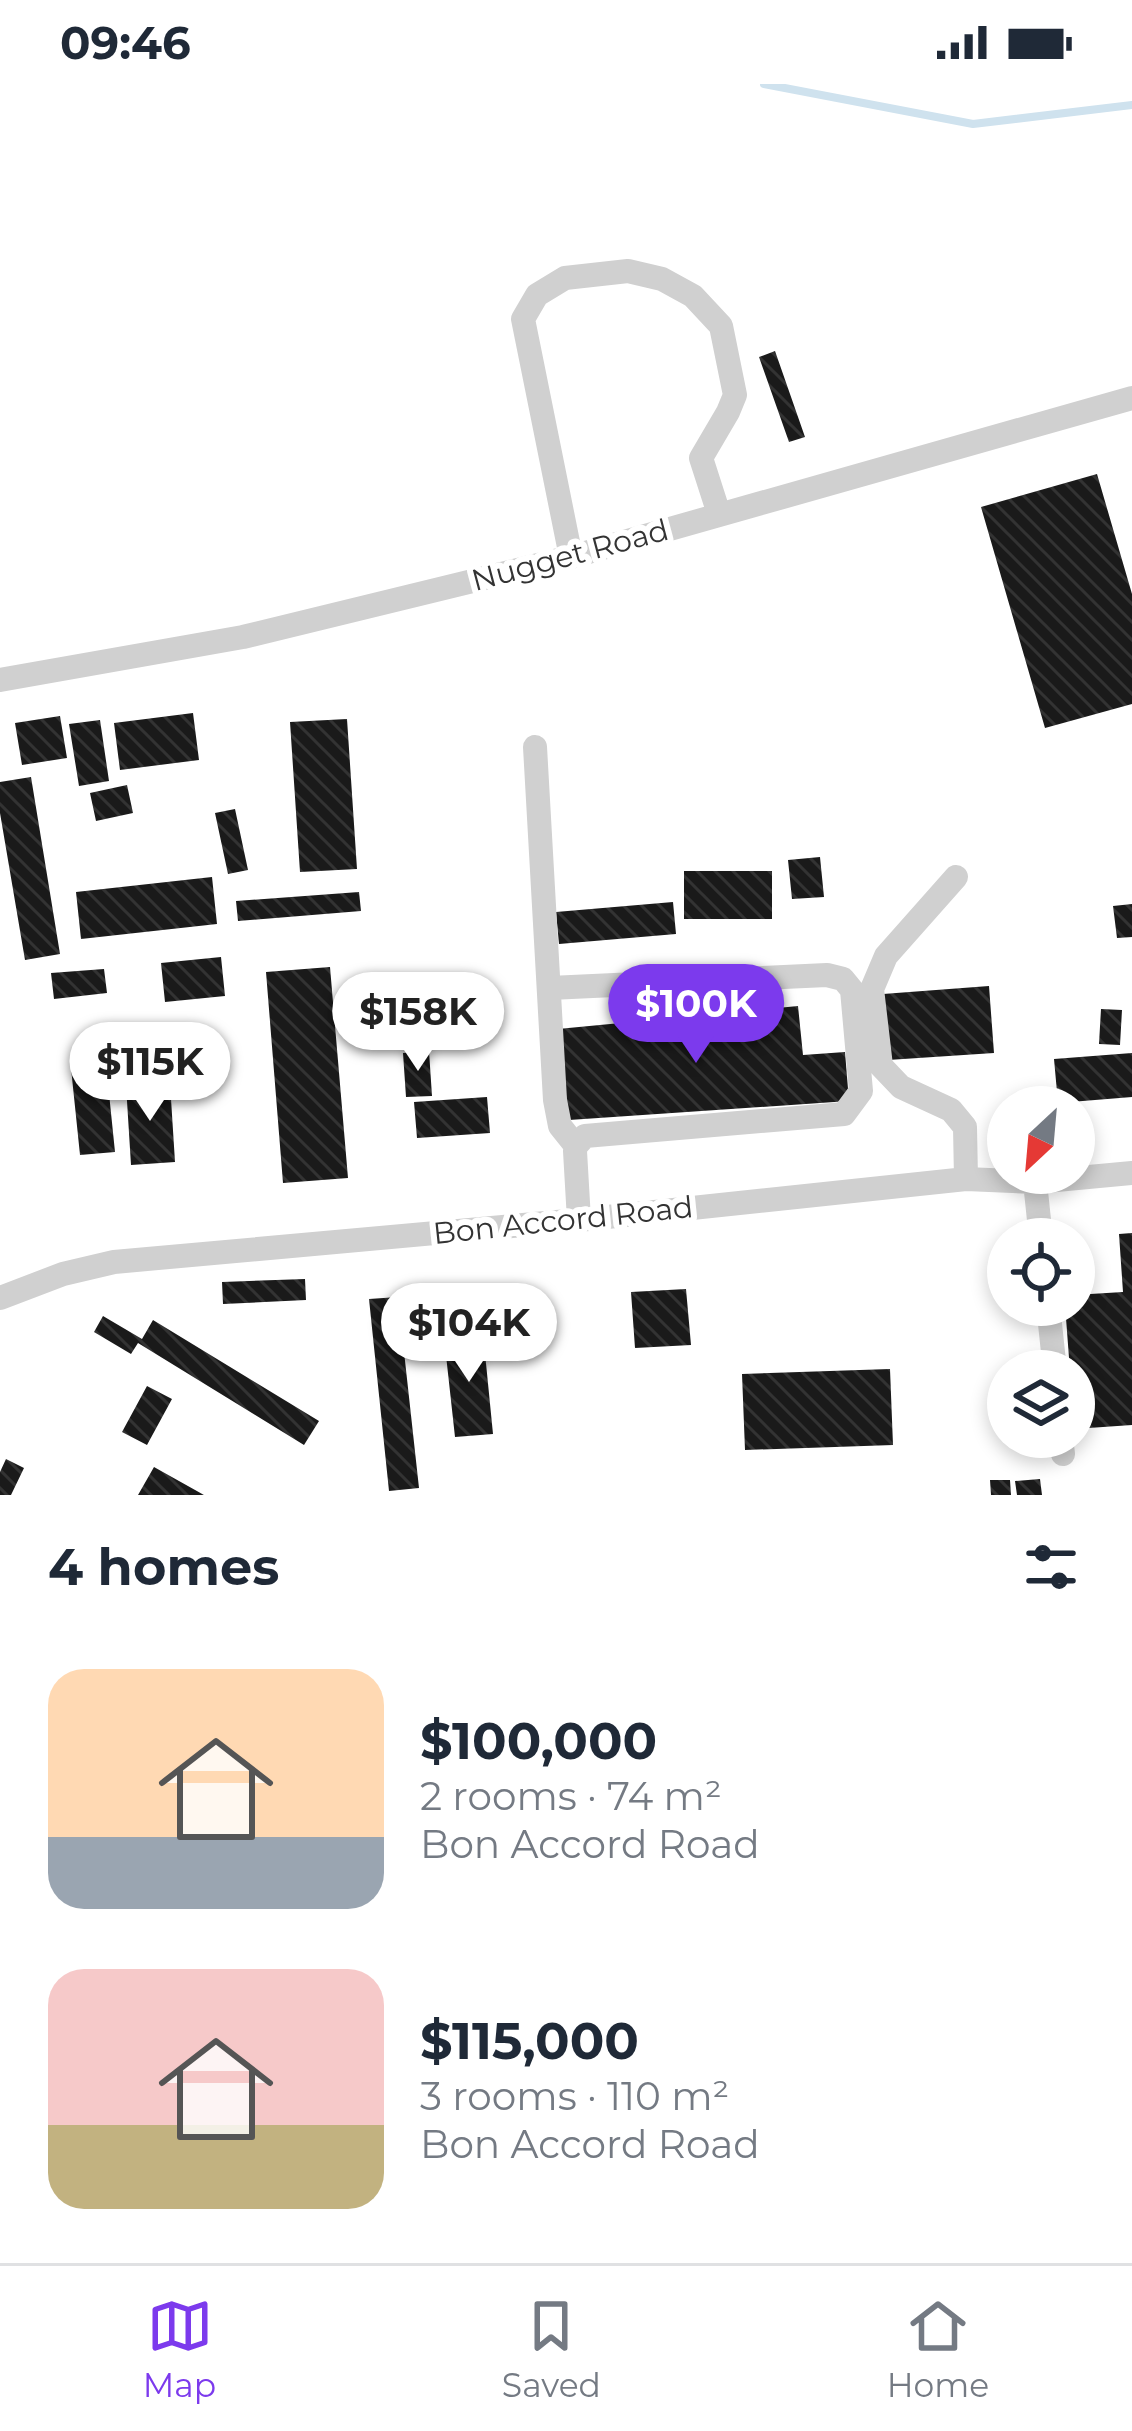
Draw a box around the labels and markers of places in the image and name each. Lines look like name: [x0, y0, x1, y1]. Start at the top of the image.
pin: $100K: [612, 964, 780, 1066]
pin: $158K: [334, 972, 502, 1074]
pin: $115K: [66, 1022, 234, 1124]
pin: $104K: [385, 1283, 553, 1385]

